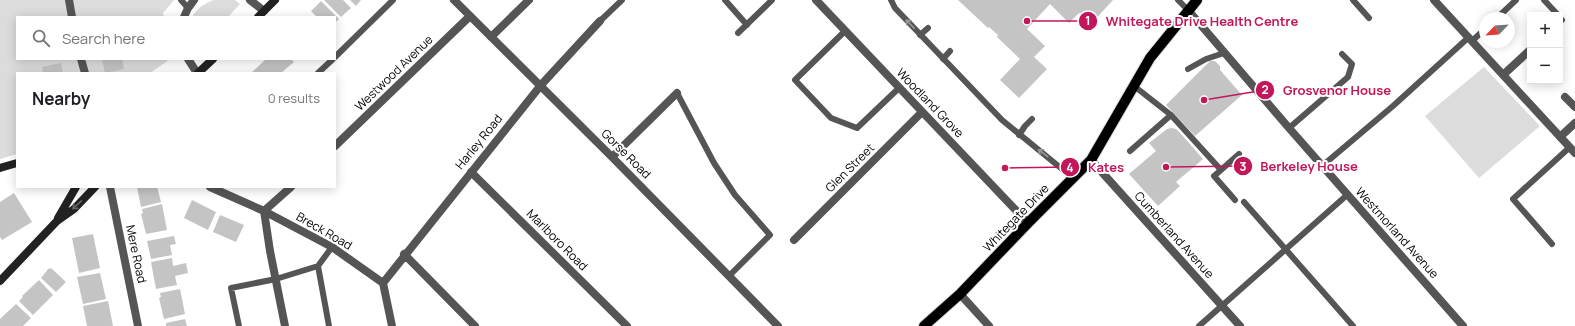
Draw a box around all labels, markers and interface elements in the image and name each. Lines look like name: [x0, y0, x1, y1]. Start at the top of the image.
callout: Whitegate Drive Health Centre: [1078, 9, 1307, 34]
text: 1: [1085, 12, 1091, 29]
text: Whitegate Drive Health Centre: [1106, 12, 1298, 30]
north arrow: [1479, 12, 1515, 48]
map controls: [1527, 12, 1563, 84]
button: +: [1527, 12, 1563, 48]
search box: [16, 16, 336, 60]
one-way arrow: [905, 19, 914, 29]
icon: search: [30, 27, 52, 49]
text: Search here: [62, 28, 145, 49]
street label: Westwood Avenue: [351, 31, 436, 114]
button: −: [1527, 48, 1563, 84]
street label: Woodland Grove: [893, 64, 968, 141]
callout: Grosvenor House: [1255, 77, 1399, 102]
text: 2: [1261, 81, 1269, 98]
text: Grosvenor House: [1283, 81, 1391, 99]
text: Nearby: [32, 87, 90, 110]
text: 0 results: [268, 89, 320, 107]
street label: Harley Road: [451, 111, 506, 173]
street label: Gorse Road: [598, 125, 655, 182]
street label: Glen Street: [821, 139, 878, 196]
one-way arrow: [1038, 149, 1049, 157]
callout: Berkeley House: [1233, 154, 1366, 179]
callout: Kates: [1060, 155, 1132, 180]
text: Berkeley House: [1260, 157, 1358, 175]
text: Kates: [1088, 158, 1124, 176]
text: 3: [1240, 158, 1247, 175]
text: 4: [1066, 159, 1074, 176]
street label: Whitegate Drive: [979, 180, 1053, 255]
street label: Westmorland Avenue: [1352, 183, 1443, 282]
street label: Cumberland Avenue: [1131, 188, 1218, 282]
one-way arrow: [72, 201, 82, 210]
street label: Marlboro Road: [523, 205, 592, 274]
street label: Breck Road: [293, 208, 355, 253]
street label: Mere Road: [122, 223, 151, 285]

